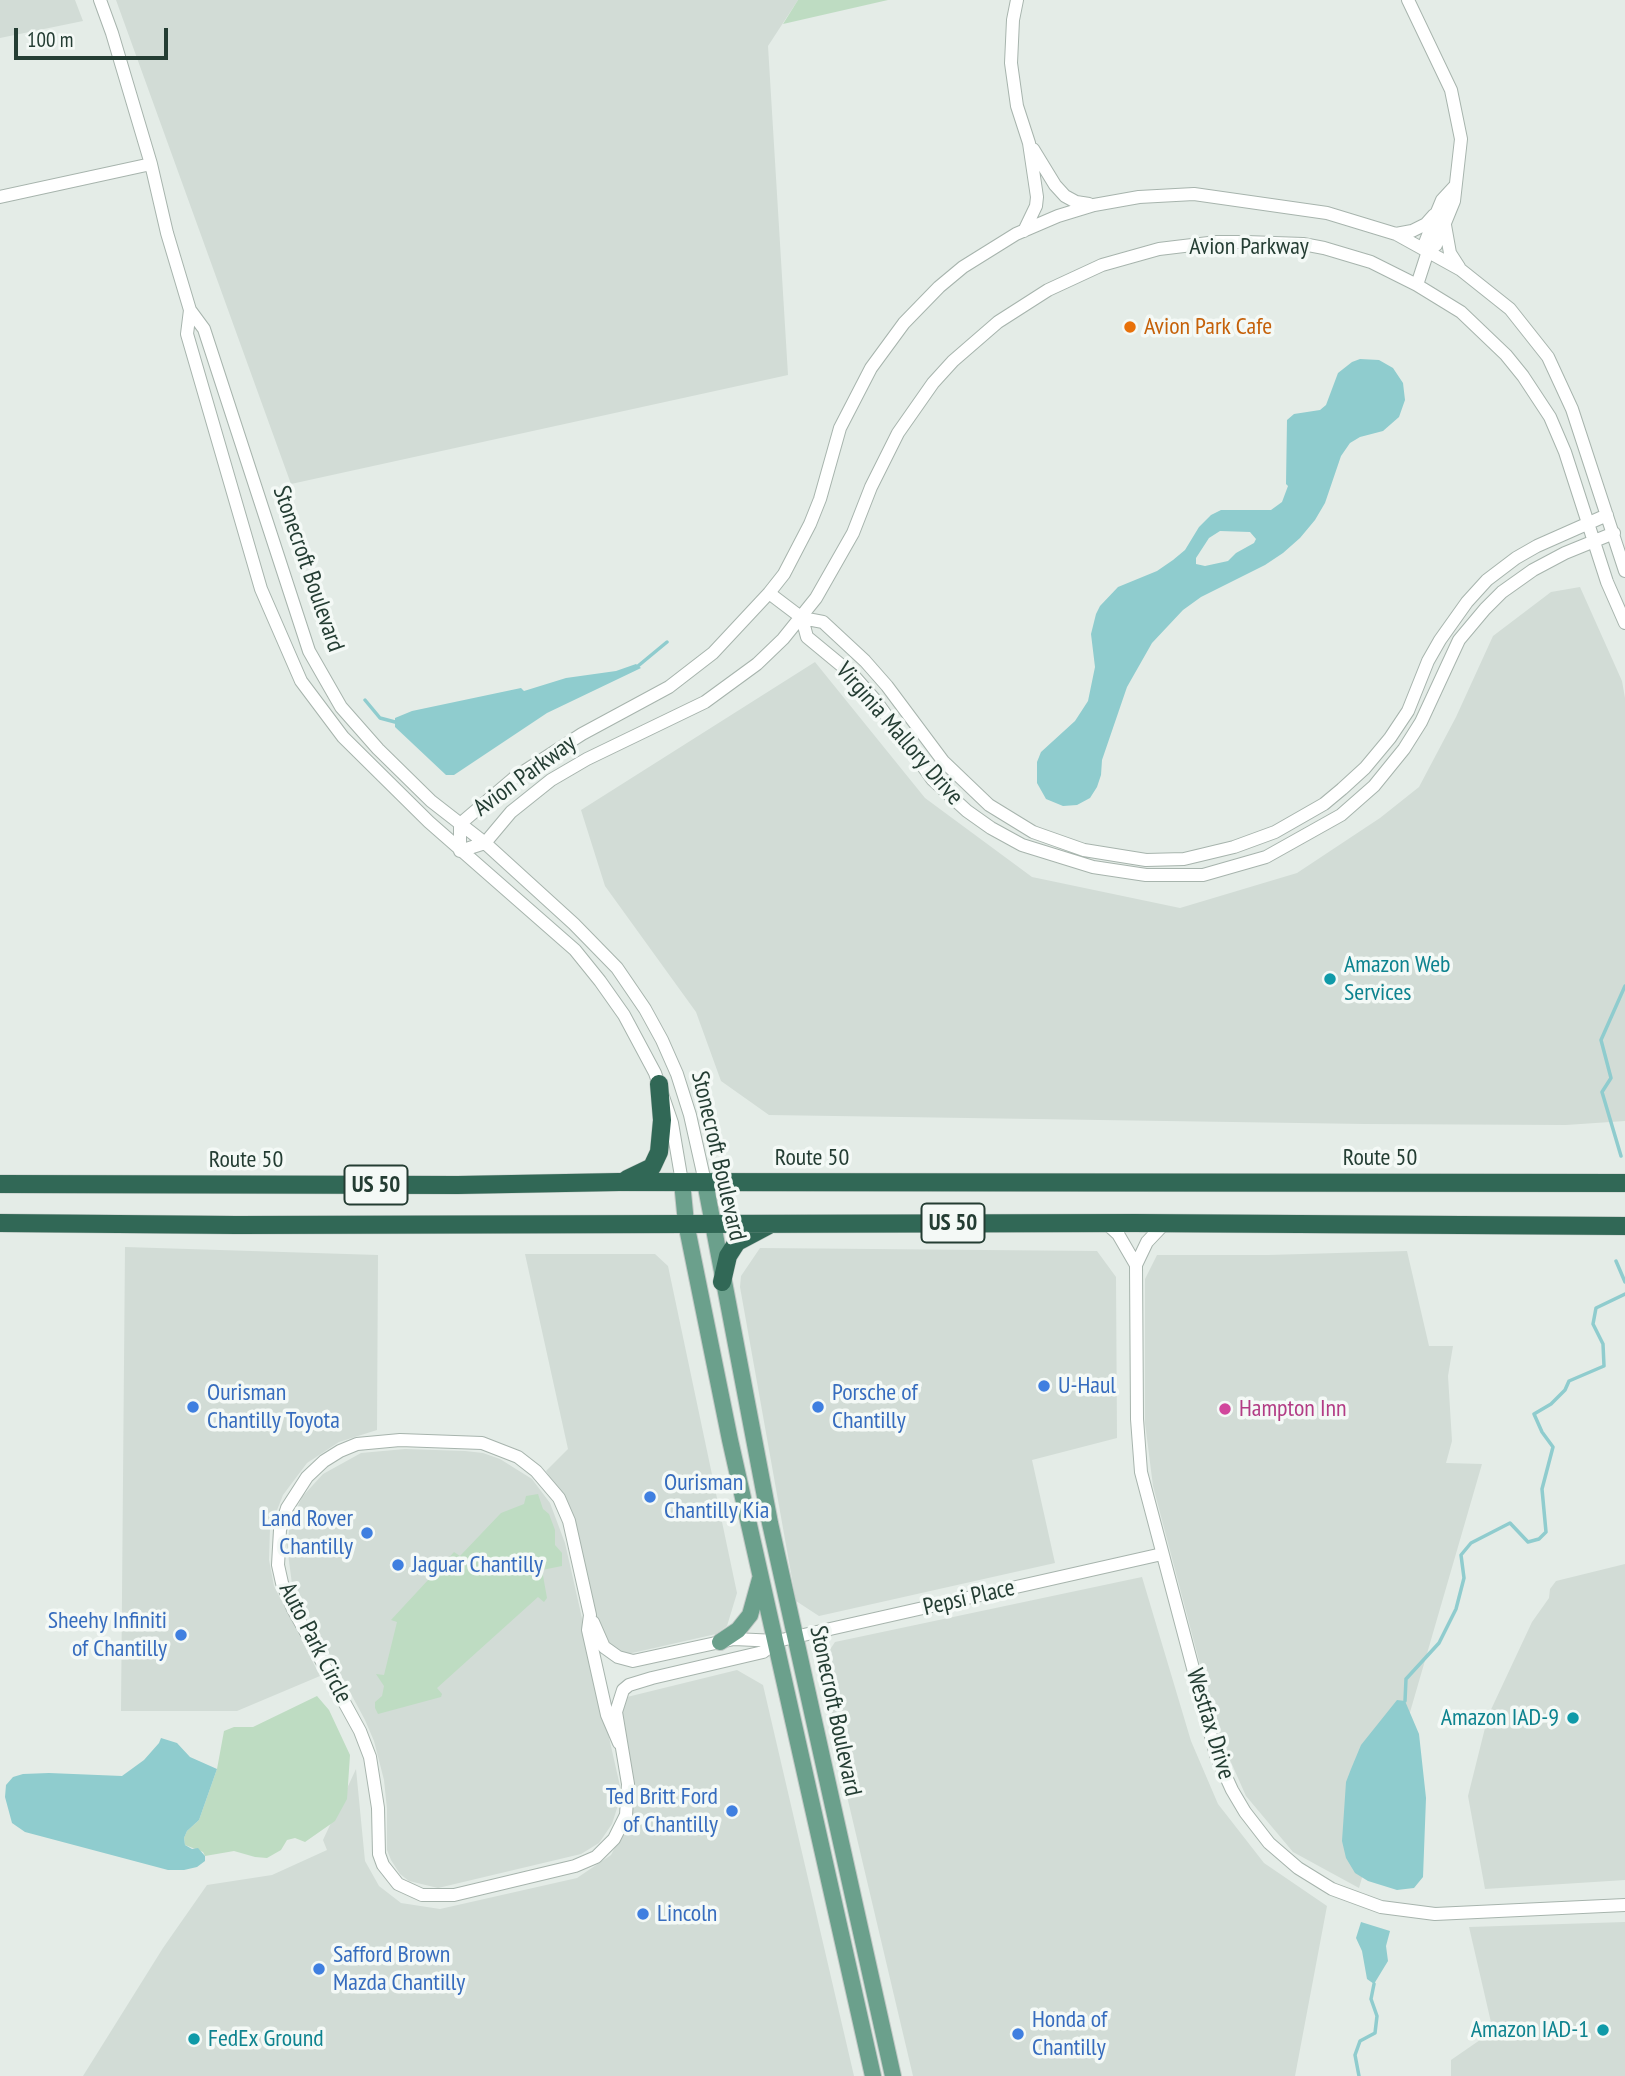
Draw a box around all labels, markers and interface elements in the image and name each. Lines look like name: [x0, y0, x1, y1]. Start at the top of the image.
scale bar: [18, 14, 172, 58]
text: 100 m: [27, 26, 73, 53]
street label: Avion Parkway: [1189, 233, 1309, 261]
place label: Avion Park Cafe: [1144, 313, 1272, 341]
marker: Avion Park Cafe: [1122, 319, 1138, 335]
street label: Stonecroft Boulevard: [266, 482, 350, 656]
street label: Virginia Mallory Drive: [829, 657, 969, 811]
street label: Avion Parkway: [468, 729, 582, 823]
place label: Amazon Web Services: [1344, 951, 1451, 1007]
marker: Amazon Web Services: [1322, 971, 1338, 987]
street label: Stonecroft Boulevard: [684, 1068, 752, 1244]
street label: Route 50: [775, 1144, 849, 1172]
street label: Route 50: [1343, 1144, 1417, 1172]
street label: Route 50: [209, 1146, 283, 1174]
road number: US 50: [344, 1166, 408, 1204]
road number: US 50: [922, 1204, 984, 1242]
place label: U-Haul: [1058, 1372, 1116, 1400]
marker: U-Haul: [1036, 1378, 1052, 1394]
place label: Ourisman Chantilly Toyota: [207, 1379, 340, 1435]
place label: Porsche of Chantilly: [832, 1379, 918, 1435]
place label: Hampton Inn: [1239, 1395, 1347, 1423]
marker: Ourisman Chantilly Toyota: [185, 1399, 201, 1415]
marker: Porsche of Chantilly: [810, 1399, 826, 1415]
marker: Hampton Inn: [1217, 1401, 1233, 1417]
place label: Ourisman Chantilly Kia: [664, 1469, 769, 1525]
marker: Ourisman Chantilly Kia: [642, 1489, 658, 1505]
place label: Land Rover Chantilly: [261, 1505, 353, 1561]
marker: Land Rover Chantilly: [359, 1525, 375, 1541]
place label: Jaguar Chantilly: [412, 1551, 543, 1579]
marker: Jaguar Chantilly: [390, 1557, 406, 1573]
street label: Pepsi Place: [920, 1574, 1018, 1622]
street label: Auto Park Circle: [272, 1578, 358, 1708]
place label: Sheehy Infiniti of Chantilly: [48, 1607, 167, 1663]
street label: Stonecroft Boulevard: [803, 1623, 867, 1799]
marker: Sheehy Infiniti of Chantilly: [173, 1627, 189, 1643]
street label: Westfax Drive: [1180, 1665, 1240, 1783]
place label: Amazon IAD-9: [1441, 1704, 1559, 1732]
marker: Amazon IAD-9: [1565, 1710, 1581, 1726]
place label: Ted Britt Ford of Chantilly: [606, 1783, 718, 1839]
marker: Ted Britt Ford of Chantilly: [724, 1803, 740, 1819]
place label: Lincoln: [657, 1900, 717, 1928]
marker: Lincoln: [635, 1906, 651, 1922]
place label: Safford Brown Mazda Chantilly: [333, 1941, 465, 1997]
marker: Safford Brown Mazda Chantilly: [311, 1961, 327, 1977]
place label: Honda of Chantilly: [1032, 2006, 1107, 2062]
place label: Amazon IAD-1: [1471, 2016, 1589, 2044]
marker: Amazon IAD-1: [1595, 2022, 1611, 2038]
place label: FedEx Ground: [208, 2025, 324, 2053]
marker: Honda of Chantilly: [1010, 2026, 1026, 2042]
marker: FedEx Ground: [186, 2031, 202, 2047]

